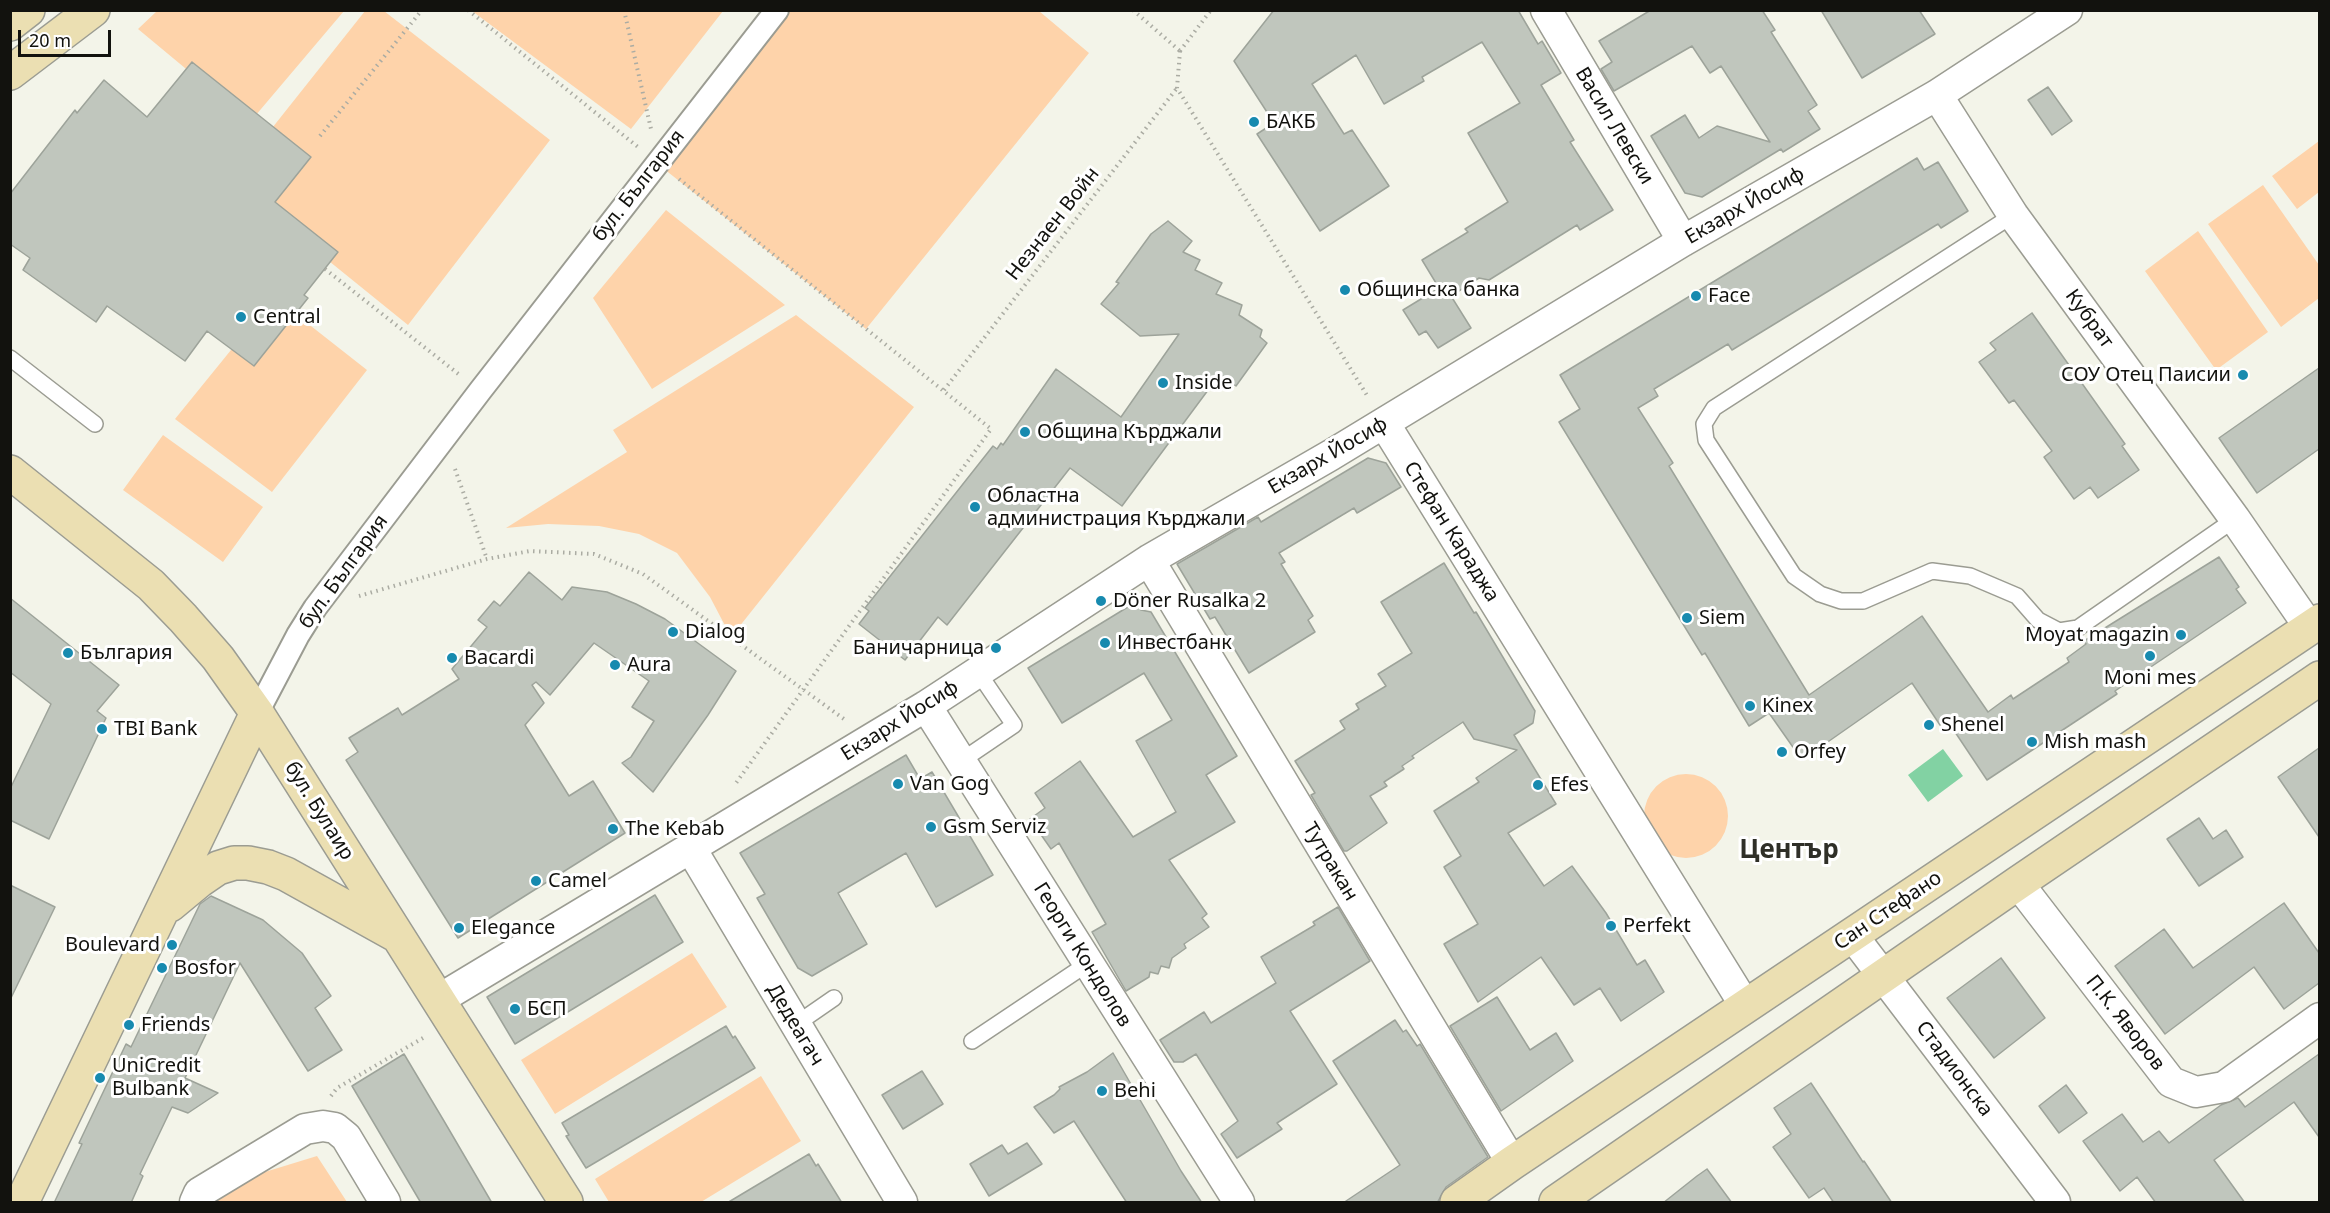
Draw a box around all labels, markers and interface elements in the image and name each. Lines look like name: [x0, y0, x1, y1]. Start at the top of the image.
scale bar: [21, 18, 114, 56]
text: 20 m: [29, 28, 71, 52]
street label: Васил Левски: [1570, 63, 1658, 189]
place label: БАКБ: [1266, 110, 1316, 134]
marker: БАКБ: [1247, 115, 1261, 129]
street label: бул. България: [588, 125, 690, 247]
street label: Екзарх Йосиф: [1681, 162, 1809, 250]
street label: Незнаен Войн: [1001, 163, 1105, 285]
place label: Общинска банка: [1357, 278, 1520, 302]
marker: Общинска банка: [1338, 283, 1352, 297]
place label: Face: [1708, 284, 1750, 308]
street label: Кубрат: [2060, 285, 2118, 353]
marker: Face: [1689, 289, 1703, 303]
place label: Central: [253, 305, 321, 329]
marker: Central: [234, 310, 248, 324]
place label: СОУ Отец Паисии: [2061, 363, 2231, 387]
marker: СОУ Отец Паисии: [2236, 368, 2250, 382]
place label: Inside: [1175, 371, 1232, 395]
marker: Inside: [1156, 376, 1170, 390]
street label: Екзарх Йосиф: [1264, 412, 1392, 500]
place label: Община Кърджали: [1037, 420, 1222, 444]
marker: Община Кърджали: [1018, 425, 1032, 439]
street label: Стефан Караджа: [1398, 457, 1504, 607]
place label: Областна администрация Кърджали: [987, 484, 1245, 531]
marker: Областна администрация Кърджали: [968, 500, 982, 514]
street label: бул. България: [295, 510, 393, 634]
place label: Döner Rusalka 2: [1113, 589, 1266, 613]
marker: Döner Rusalka 2: [1094, 594, 1108, 608]
place label: Siem: [1699, 606, 1745, 630]
marker: Siem: [1680, 611, 1694, 625]
place label: Dialog: [685, 620, 746, 644]
place label: Moyat magazin: [2025, 623, 2169, 647]
marker: Dialog: [666, 625, 680, 639]
marker: Moyat magazin: [2174, 628, 2188, 642]
place label: Инвестбанк: [1117, 631, 1232, 655]
place label: Баничарница: [853, 636, 984, 660]
marker: Инвестбанк: [1098, 636, 1112, 650]
place label: България: [80, 641, 172, 665]
marker: Баничарница: [989, 641, 1003, 655]
marker: България: [61, 646, 75, 660]
place label: Bacardi: [464, 646, 534, 670]
marker: Moni mes: [2143, 649, 2157, 663]
marker: Bacardi: [445, 651, 459, 665]
place label: Aura: [627, 653, 671, 677]
marker: Aura: [608, 658, 622, 672]
place label: Moni mes: [2104, 666, 2196, 690]
street label: Екзарх Йосиф: [837, 675, 963, 767]
place label: Kinex: [1762, 694, 1813, 718]
marker: Kinex: [1743, 699, 1757, 713]
place label: Shenel: [1941, 713, 2004, 737]
place label: TBI Bank: [114, 717, 197, 741]
marker: Shenel: [1922, 718, 1936, 732]
marker: TBI Bank: [95, 722, 109, 736]
place label: Mish mash: [2044, 730, 2146, 754]
marker: Mish mash: [2025, 735, 2039, 749]
place label: Orfey: [1794, 740, 1846, 764]
marker: Orfey: [1775, 745, 1789, 759]
street label: бул. Булаир: [279, 757, 359, 865]
place label: Van Gog: [910, 772, 989, 796]
place label: Efes: [1550, 773, 1589, 797]
marker: Van Gog: [891, 777, 905, 791]
marker: Efes: [1531, 778, 1545, 792]
place label: Gsm Serviz: [943, 815, 1046, 839]
place label: The Kebab: [625, 817, 724, 841]
street label: Тутракан: [1297, 818, 1363, 906]
marker: Gsm Serviz: [924, 820, 938, 834]
marker: The Kebab: [606, 822, 620, 836]
district label: Център: [1739, 835, 1839, 867]
street label: Сан Стефано: [1830, 866, 1946, 956]
place label: Camel: [548, 869, 607, 893]
marker: Camel: [529, 874, 543, 888]
street label: Георги Кондолов: [1028, 878, 1136, 1032]
place label: Perfekt: [1623, 914, 1691, 938]
place label: Elegance: [471, 916, 555, 940]
marker: Perfekt: [1604, 919, 1618, 933]
marker: Elegance: [452, 921, 466, 935]
place label: Boulevard: [65, 933, 160, 957]
marker: Boulevard: [165, 938, 179, 952]
place label: Bosfor: [174, 956, 236, 980]
marker: Bosfor: [155, 961, 169, 975]
street label: П.К. Яворов: [2080, 971, 2170, 1075]
street label: Дедеагач: [761, 980, 829, 1070]
place label: БСП: [527, 997, 567, 1021]
marker: БСП: [508, 1002, 522, 1016]
place label: Friends: [141, 1013, 210, 1037]
street label: Стадионска: [1910, 1017, 1998, 1121]
marker: Friends: [122, 1018, 136, 1032]
place label: UniCredit Bulbank: [112, 1054, 201, 1101]
marker: UniCredit Bulbank: [93, 1071, 107, 1085]
place label: Behi: [1114, 1079, 1156, 1103]
marker: Behi: [1095, 1084, 1109, 1098]

